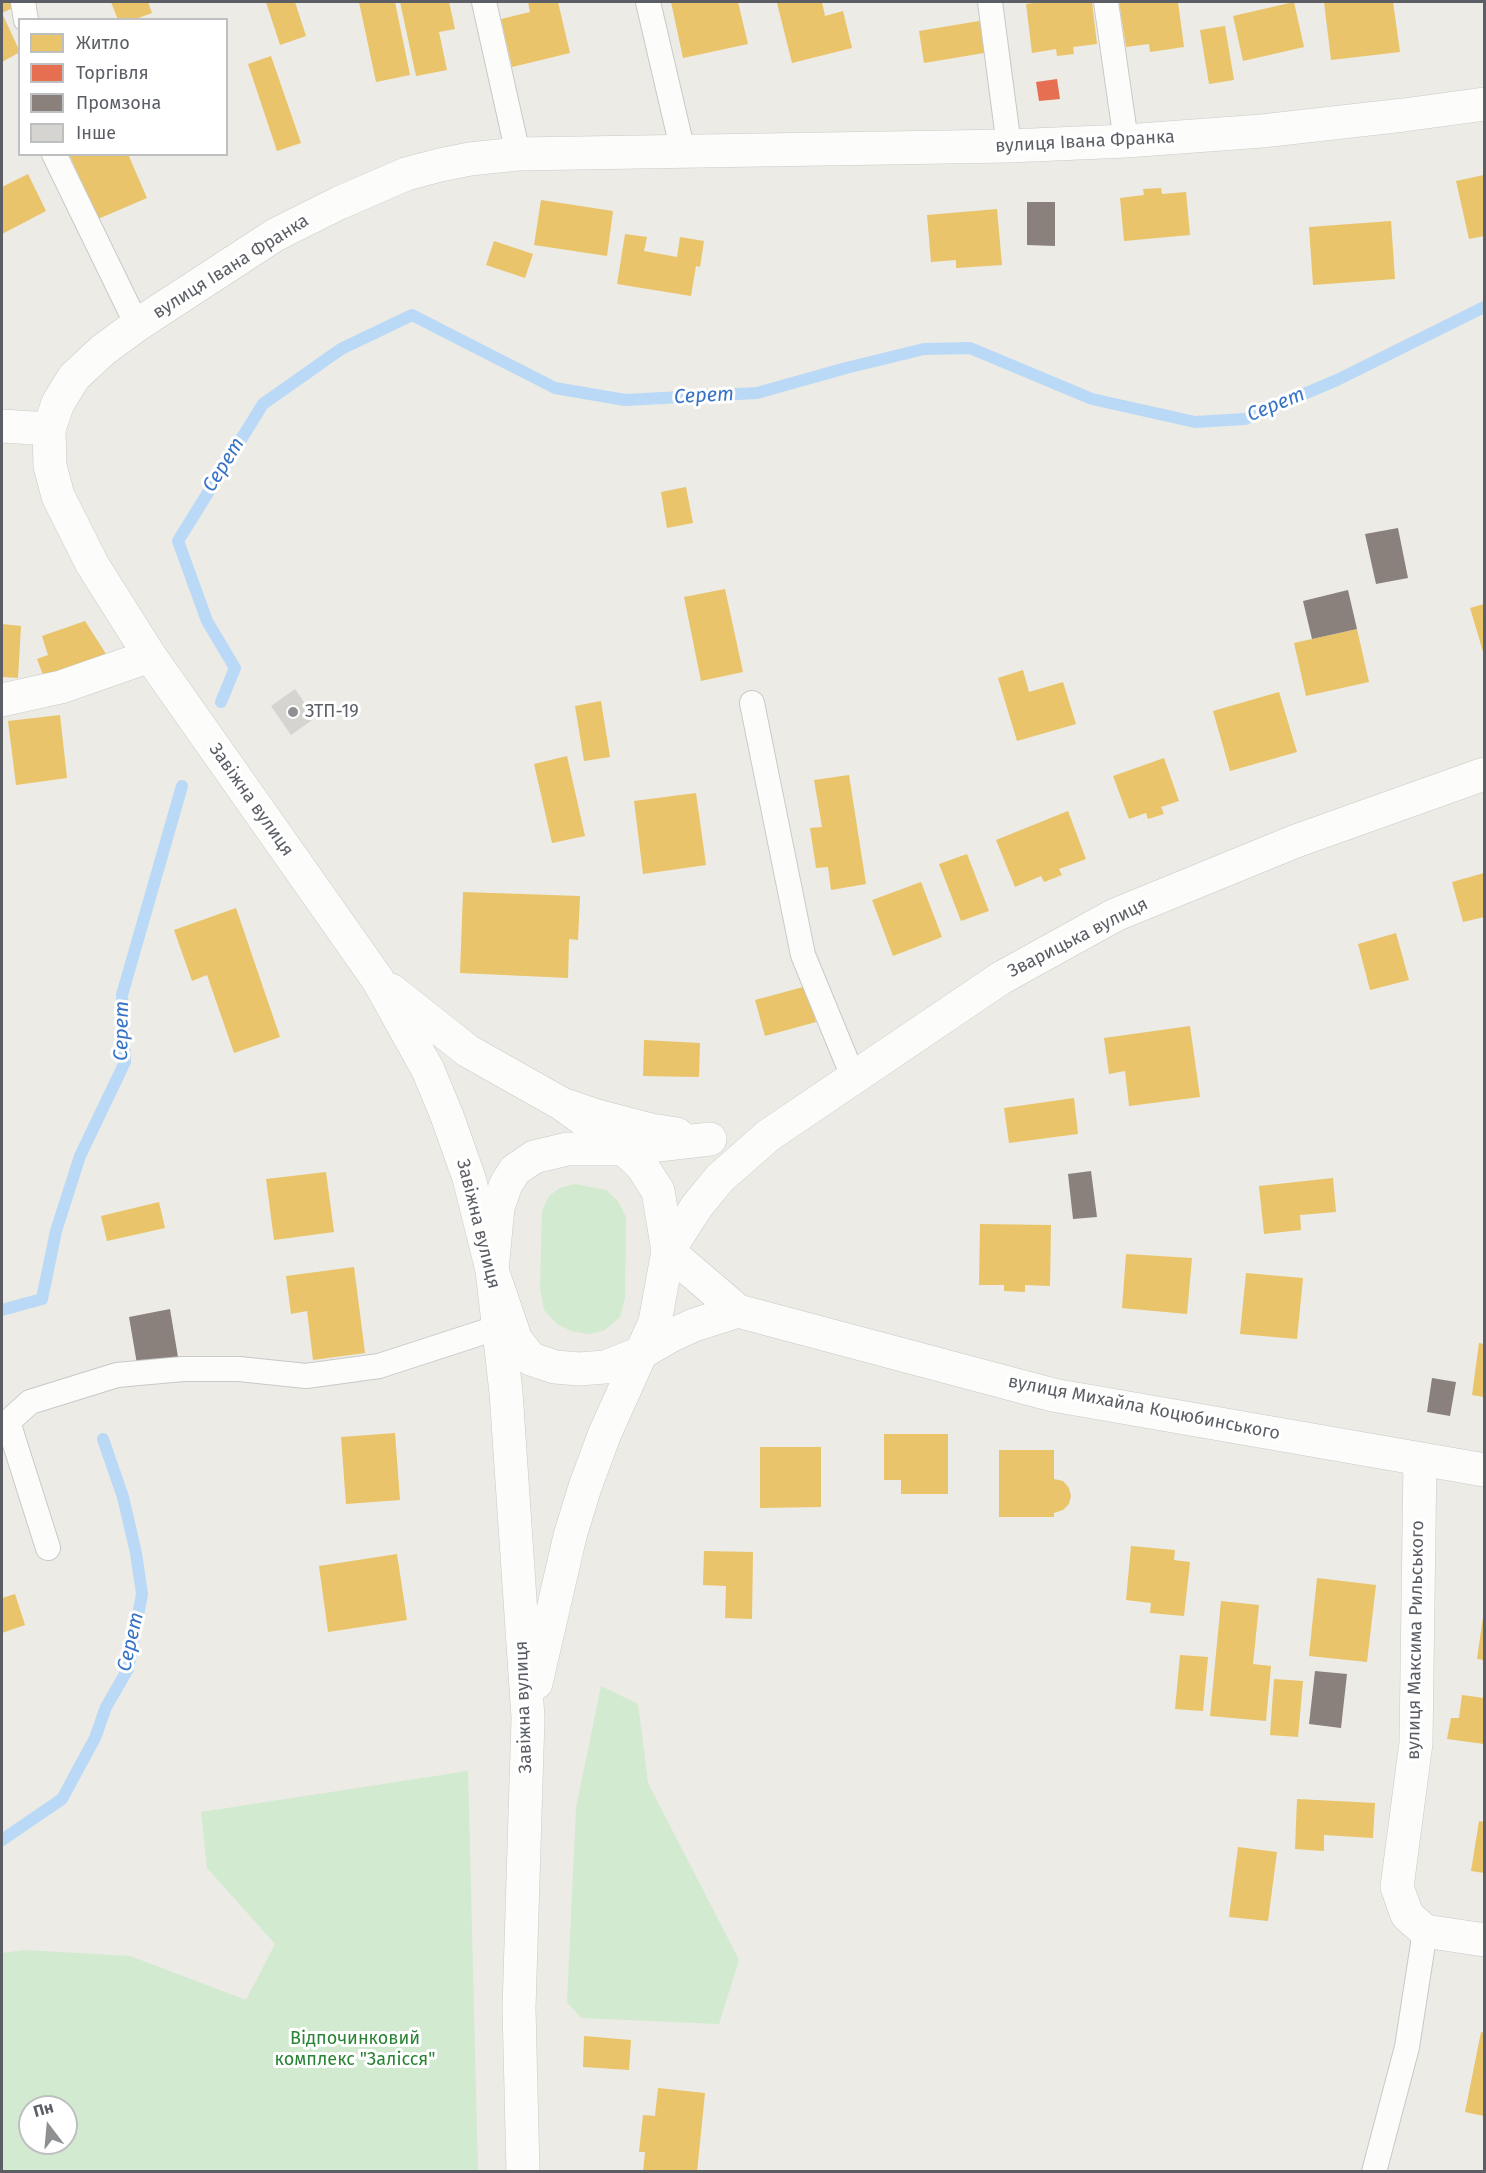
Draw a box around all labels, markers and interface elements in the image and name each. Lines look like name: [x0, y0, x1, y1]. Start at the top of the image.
legend: [18, 18, 228, 156]
text: Житло: [76, 32, 130, 54]
text: Торгівля: [76, 62, 149, 84]
text: Промзона: [76, 92, 161, 114]
text: Інше: [76, 122, 116, 144]
street label: вулиця Івана Франка: [995, 127, 1175, 157]
street label: вулиця Івана Франка: [149, 210, 313, 324]
water label: Серет: [673, 382, 735, 410]
water label: Серет: [1244, 383, 1308, 427]
water label: Серет: [198, 433, 250, 497]
place label: ЗТП-19: [305, 701, 359, 723]
marker: ЗТП-19: [286, 705, 300, 719]
street label: Завіжна вулиця: [204, 739, 298, 861]
street label: Зварицька вулиця: [1004, 893, 1152, 983]
water label: Серет: [109, 1001, 135, 1061]
street label: Завіжна вулиця: [451, 1157, 505, 1291]
street label: вулиця Михайла Коцюбинського: [1006, 1371, 1282, 1445]
street label: вулиця Максима Рильського: [1403, 1520, 1429, 1760]
water label: Серет: [113, 1610, 149, 1674]
street label: Завіжна вулиця: [511, 1640, 537, 1774]
park label: Відпочинковий комплекс "Залісся": [275, 2028, 435, 2070]
north arrow: [18, 2095, 78, 2155]
text: Пн: [31, 2097, 56, 2121]

